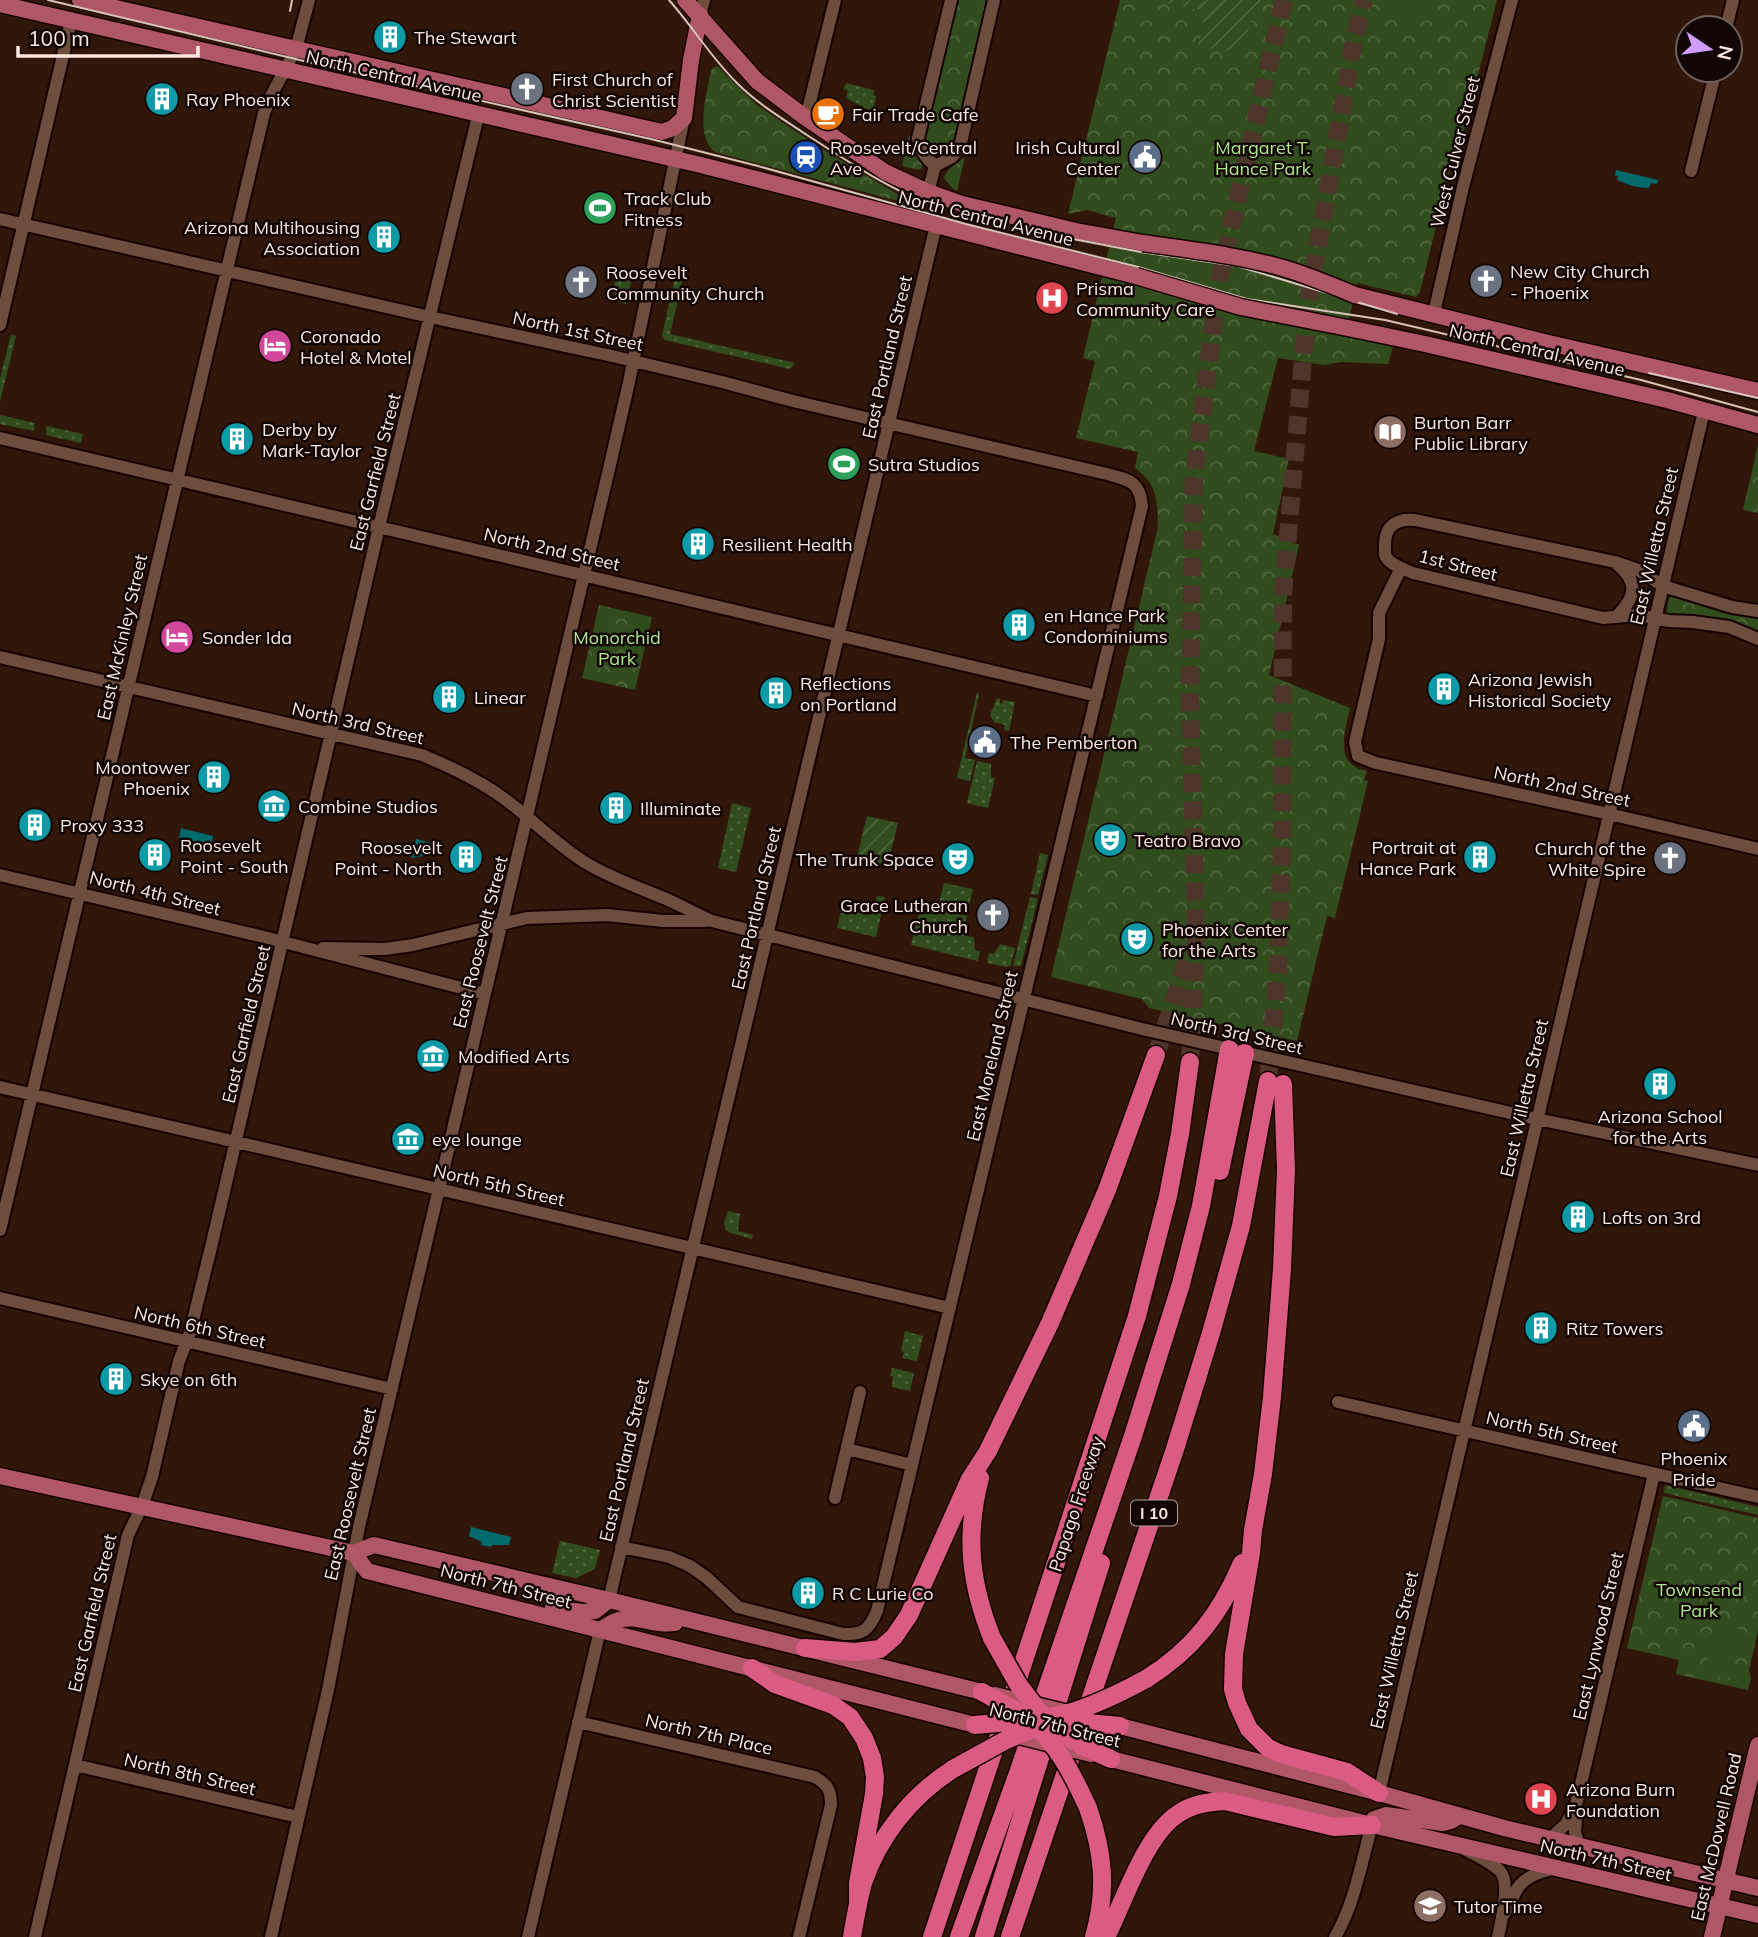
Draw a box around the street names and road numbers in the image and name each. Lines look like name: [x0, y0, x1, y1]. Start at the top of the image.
street label: North Central Avenue: [304, 45, 484, 107]
street label: West Culver Street: [1425, 74, 1485, 230]
street label: North Central Avenue: [896, 185, 1076, 251]
street label: East Portland Street: [857, 273, 917, 441]
street label: North 1st Street: [511, 306, 645, 356]
street label: North Central Avenue: [1447, 319, 1627, 381]
street label: East Garfield Street: [344, 391, 406, 553]
street label: East Willetta Street: [1625, 465, 1683, 627]
street label: North 2nd Street: [482, 522, 622, 576]
street label: 1st Street: [1416, 544, 1500, 586]
street label: East McKinley Street: [92, 552, 152, 722]
street label: North 3rd Street: [290, 697, 426, 749]
street label: North 2nd Street: [1492, 760, 1632, 812]
street label: East Portland Street: [726, 824, 786, 992]
street label: East Roosevelt Street: [447, 853, 513, 1031]
street label: North 4th Street: [87, 866, 223, 920]
street label: East Garfield Street: [217, 943, 275, 1105]
street label: East Moreland Street: [961, 969, 1023, 1143]
street label: North 3rd Street: [1169, 1007, 1305, 1059]
street label: East Willetta Street: [1495, 1017, 1553, 1179]
street label: North 5th Street: [431, 1159, 567, 1211]
street label: North 6th Street: [132, 1301, 268, 1353]
street label: East Portland Street: [594, 1376, 654, 1544]
street label: East Roosevelt Street: [319, 1405, 381, 1583]
street label: North 5th Street: [1484, 1406, 1620, 1458]
street label: Papago Freeway: [1043, 1433, 1109, 1575]
road number: I 10: [1131, 1500, 1177, 1526]
street label: East Garfield Street: [63, 1532, 121, 1694]
street label: East Lynwood Street: [1568, 1550, 1628, 1722]
street label: North 7th Street: [438, 1559, 574, 1613]
street label: East Willetta Street: [1365, 1569, 1423, 1731]
street label: North 7th Street: [987, 1698, 1123, 1752]
street label: North 7th Place: [643, 1708, 775, 1760]
street label: North 8th Street: [122, 1748, 258, 1800]
street label: East McDowell Road: [1685, 1751, 1747, 1923]
street label: North 7th Street: [1538, 1834, 1674, 1886]

